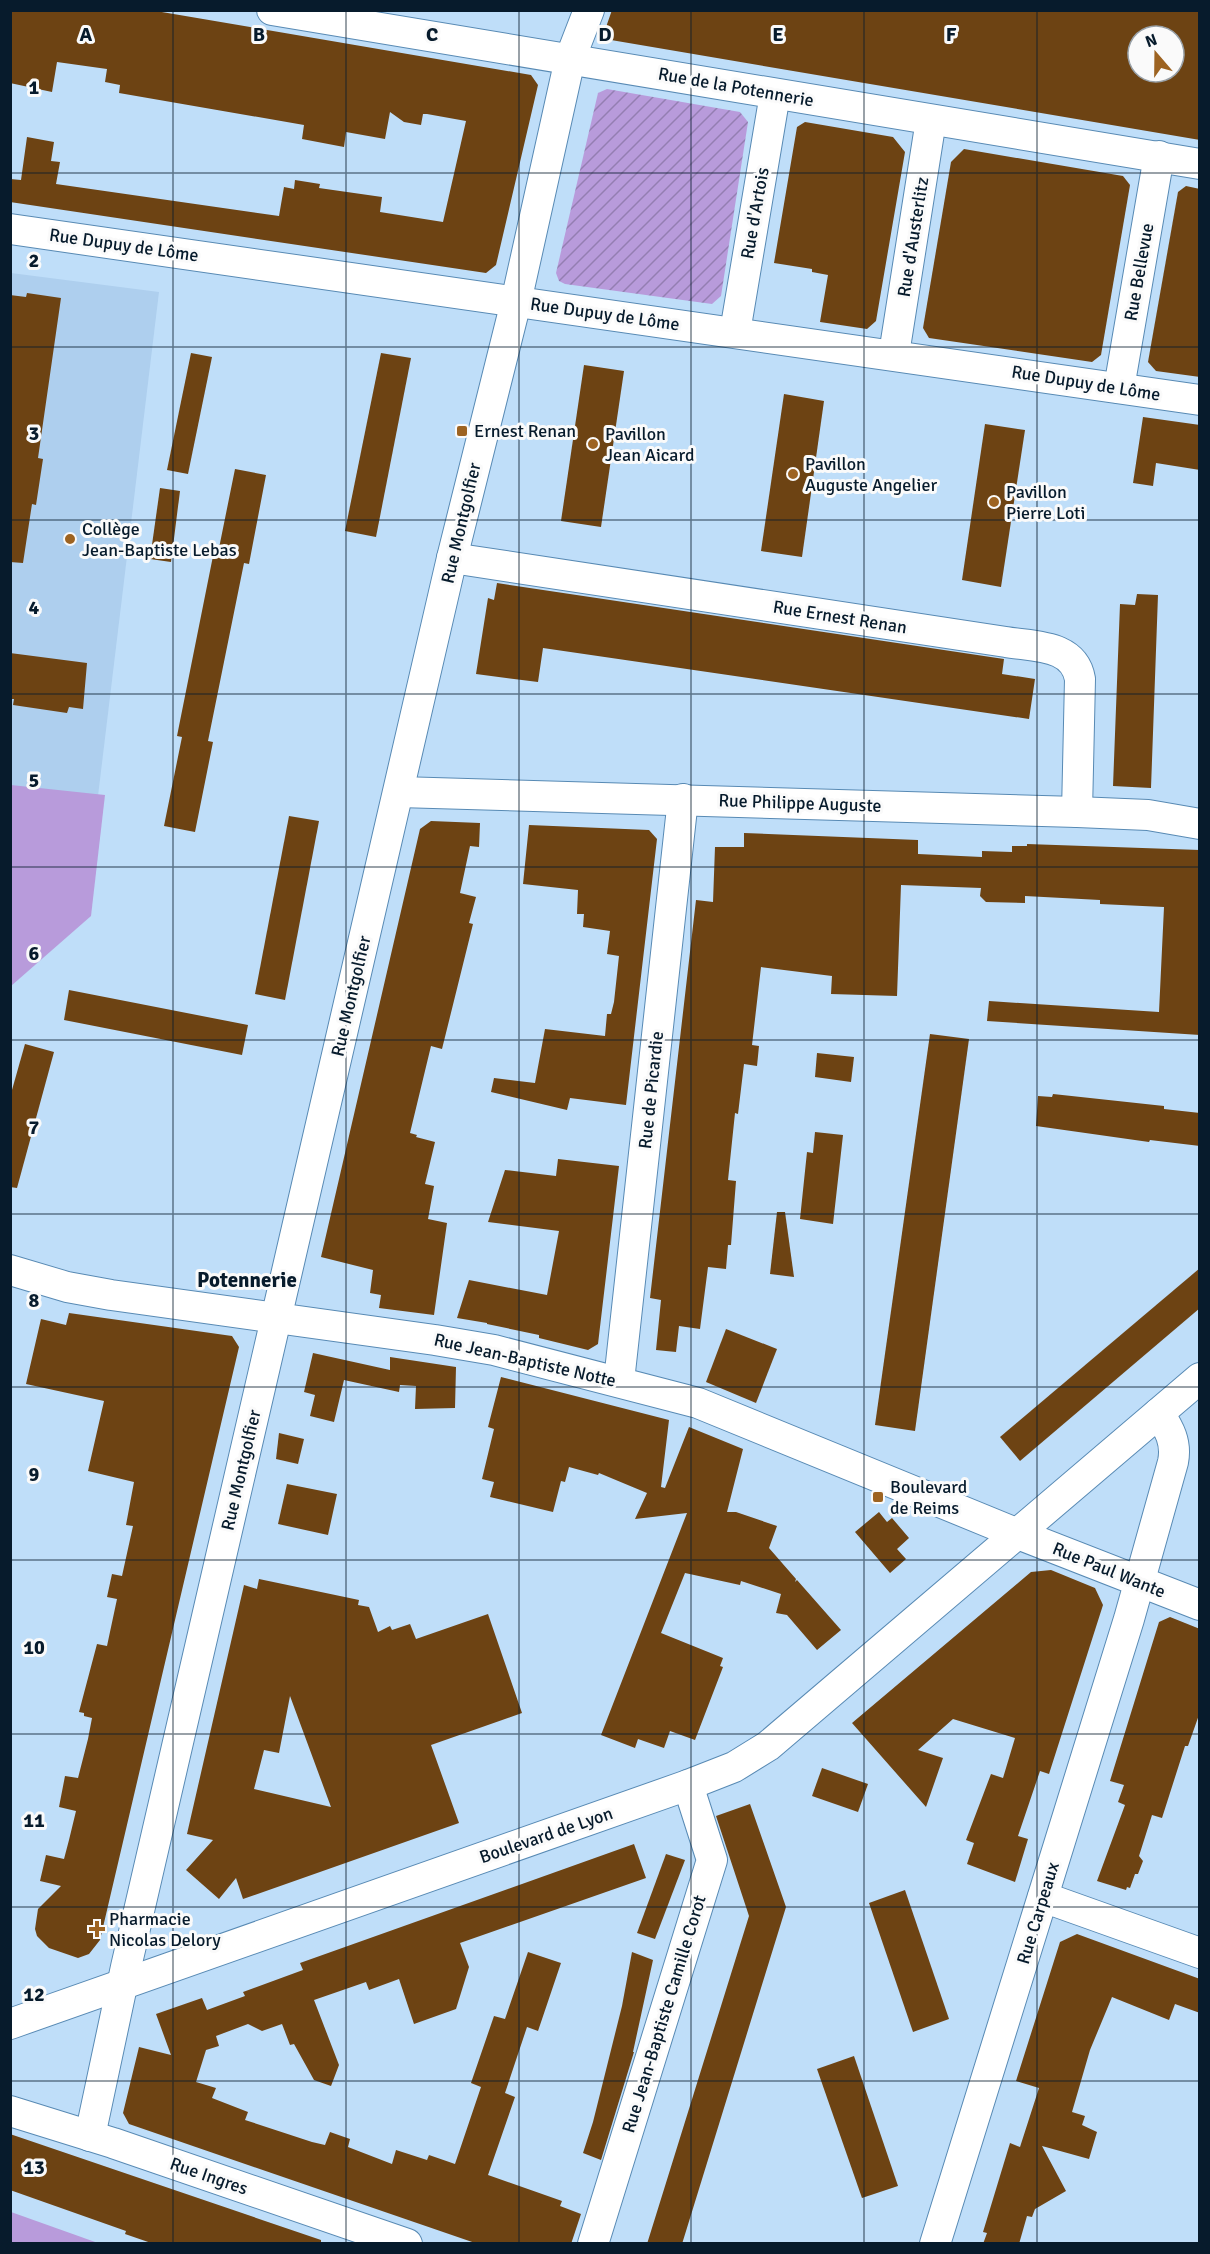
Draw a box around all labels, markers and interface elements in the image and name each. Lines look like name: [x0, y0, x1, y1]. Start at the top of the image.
text: A: [80, 22, 93, 47]
text: B: [253, 22, 265, 47]
text: C: [426, 22, 438, 47]
text: D: [598, 22, 612, 47]
text: E: [772, 22, 784, 47]
text: F: [946, 22, 957, 47]
north arrow: [1126, 24, 1186, 84]
text: N: [1143, 30, 1160, 52]
street label: Rue de la Potennerie: [656, 62, 816, 112]
text: 1: [29, 75, 40, 100]
street label: Rue d'Artois: [736, 165, 774, 261]
street label: Rue d'Austerlitz: [893, 175, 933, 299]
street label: Rue Bellevue: [1120, 221, 1158, 323]
street label: Rue Dupuy de Lôme: [48, 224, 200, 266]
text: 2: [29, 248, 39, 273]
street label: Rue Dupuy de Lôme: [529, 293, 681, 335]
street label: Rue Dupuy de Lôme: [1010, 360, 1162, 406]
place label: Ernest Renan: [474, 420, 576, 442]
text: 3: [29, 421, 39, 446]
place label: Pavillon Jean Aicard: [605, 423, 694, 466]
marker: Ernest Renan: [455, 424, 469, 438]
marker: Pavillon Jean Aicard: [586, 437, 600, 451]
place label: Pavillon Auguste Angelier: [805, 453, 937, 496]
street label: Rue Montgolfier: [436, 460, 486, 586]
marker: Pavillon Auguste Angelier: [786, 467, 800, 481]
place label: Pavillon Pierre Loti: [1006, 481, 1085, 524]
marker: Pavillon Pierre Loti: [987, 495, 1001, 509]
place label: Collège Jean-Baptiste Lebas: [82, 518, 237, 561]
marker: Collège Jean-Baptiste Lebas: [63, 532, 77, 546]
text: 4: [29, 595, 40, 620]
street label: Rue Ernest Renan: [771, 596, 909, 638]
text: 5: [29, 768, 39, 793]
street label: Rue Philippe Auguste: [718, 789, 882, 817]
street label: Rue Montgolfier: [326, 933, 376, 1059]
text: 6: [29, 941, 40, 966]
street label: Rue de Picardie: [634, 1030, 668, 1150]
text: 7: [29, 1115, 40, 1140]
district label: Potennerie: [197, 1267, 297, 1293]
text: 8: [29, 1288, 40, 1313]
street label: Rue Jean-Baptiste Notte: [432, 1328, 618, 1392]
street label: Rue Montgolfier: [216, 1407, 266, 1533]
text: 9: [29, 1462, 40, 1487]
place label: Boulevard de Reims: [890, 1476, 967, 1519]
marker: Boulevard de Reims: [871, 1490, 885, 1504]
street label: Rue Paul Wante: [1049, 1537, 1169, 1603]
text: 10: [23, 1635, 45, 1660]
street label: Boulevard de Lyon: [476, 1802, 616, 1868]
text: 11: [23, 1808, 45, 1833]
street label: Rue Carpeaux: [1012, 1859, 1064, 1967]
street label: Rue Jean-Baptiste Camille Corot: [617, 1892, 711, 2136]
place label: Pharmacie Nicolas Delory: [109, 1908, 221, 1951]
marker: Pharmacie Nicolas Delory: [90, 1922, 104, 1936]
text: 12: [23, 1982, 45, 2007]
street label: Rue Ingres: [167, 2152, 251, 2200]
text: 13: [23, 2155, 45, 2180]

